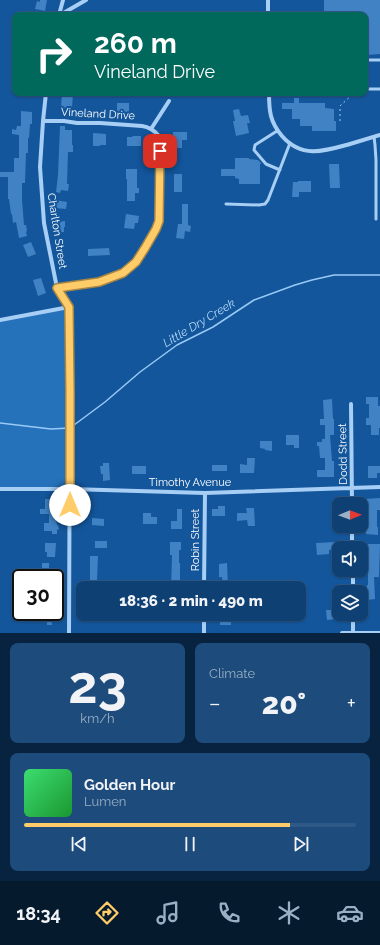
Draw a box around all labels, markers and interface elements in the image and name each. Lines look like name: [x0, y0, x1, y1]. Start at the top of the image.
text: 260 m: [94, 27, 177, 60]
icon: right: [28, 28, 80, 80]
text: Vineland Drive: [94, 61, 215, 82]
street label: Vineland Drive: [61, 106, 136, 122]
pin: [143, 134, 177, 168]
icon: arrive: [149, 140, 171, 162]
street label: Charlton Street: [45, 192, 69, 270]
water label: Little Dry Creek: [160, 296, 238, 350]
street label: Dodd Street: [336, 423, 350, 485]
street label: Timothy Avenue: [149, 476, 232, 489]
position arrow: [49, 484, 91, 526]
north arrow: [332, 497, 368, 533]
map controls: [332, 497, 368, 621]
street label: Robin Street: [189, 508, 202, 571]
button: sound: [332, 541, 368, 577]
speed limit sign: 30: [12, 569, 64, 621]
button: layers: [332, 585, 368, 621]
text: 18:36 · 2 min · 490 m: [119, 592, 263, 610]
text: 23: [68, 654, 127, 715]
text: Climate: [209, 666, 255, 681]
text: 20°: [262, 686, 306, 721]
text: −: [209, 690, 221, 716]
text: +: [347, 690, 356, 716]
text: km/h: [80, 711, 115, 726]
text: Golden Hour: [84, 776, 175, 794]
text: Lumen: [84, 794, 126, 809]
icon: previous: [68, 833, 90, 855]
icon: pause: [179, 833, 201, 855]
icon: next: [290, 833, 312, 855]
icon: directions: [93, 899, 121, 927]
icon: music: [154, 899, 182, 927]
icon: phone: [215, 899, 243, 927]
icon: climate: [275, 899, 303, 927]
icon: car: [336, 899, 364, 927]
text: 18:34: [16, 903, 61, 924]

